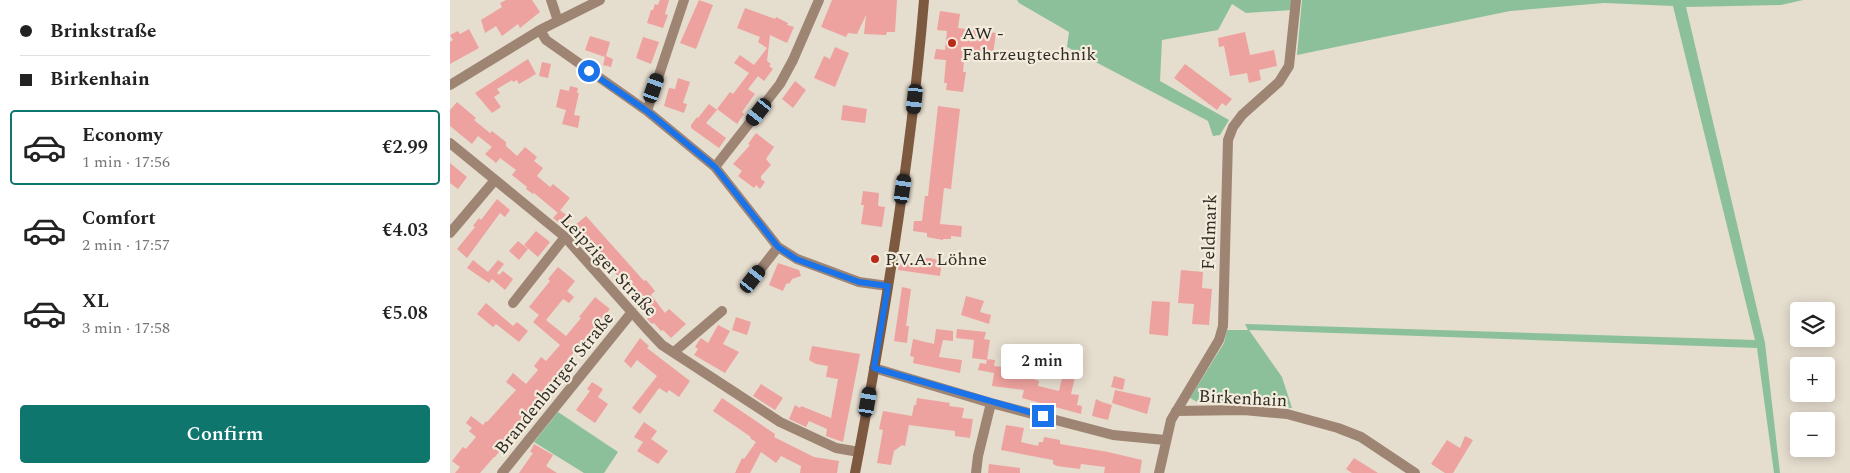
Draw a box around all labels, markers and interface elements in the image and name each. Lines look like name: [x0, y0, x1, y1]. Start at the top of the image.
text: Brinkstraße: [50, 17, 156, 46]
place label: AW - Fahrzeugtechnik: [962, 20, 1096, 68]
marker: AW - Fahrzeugtechnik: [946, 37, 958, 49]
route start: [578, 60, 600, 82]
text: Birkenhain: [50, 65, 150, 94]
car: [642, 71, 665, 105]
car: [905, 83, 924, 115]
car: [743, 96, 774, 128]
text: Economy: [82, 121, 163, 150]
icon: car: [22, 125, 67, 170]
text: €2.99: [382, 133, 428, 162]
text: 1 min · 17:56: [82, 150, 170, 174]
car: [893, 173, 912, 205]
street label: Feldmark: [1195, 194, 1224, 270]
text: Comfort: [82, 204, 156, 233]
icon: car: [22, 208, 67, 253]
street label: Leipziger Straße: [554, 208, 664, 323]
text: €4.03: [382, 216, 428, 245]
text: 2 min · 17:57: [82, 233, 170, 257]
place label: P.V.A. Löhne: [885, 246, 987, 273]
marker: P.V.A. Löhne: [869, 253, 881, 265]
car: [737, 263, 768, 295]
text: XL: [82, 287, 109, 316]
icon: car: [22, 291, 67, 336]
text: €5.08: [382, 299, 428, 328]
map controls: [1790, 302, 1835, 457]
button: layers: [1790, 302, 1835, 347]
street label: Brandenburger Straße: [488, 306, 621, 461]
text: 3 min · 17:58: [82, 316, 170, 340]
callout: 2 min: [1002, 344, 1084, 378]
text: 2 min: [1021, 349, 1063, 373]
button: +: [1790, 357, 1835, 402]
street label: Birkenhain: [1198, 383, 1288, 414]
car: [858, 386, 877, 418]
button: Confirm: [20, 405, 430, 463]
route end: [1032, 405, 1054, 427]
button: −: [1790, 412, 1835, 457]

